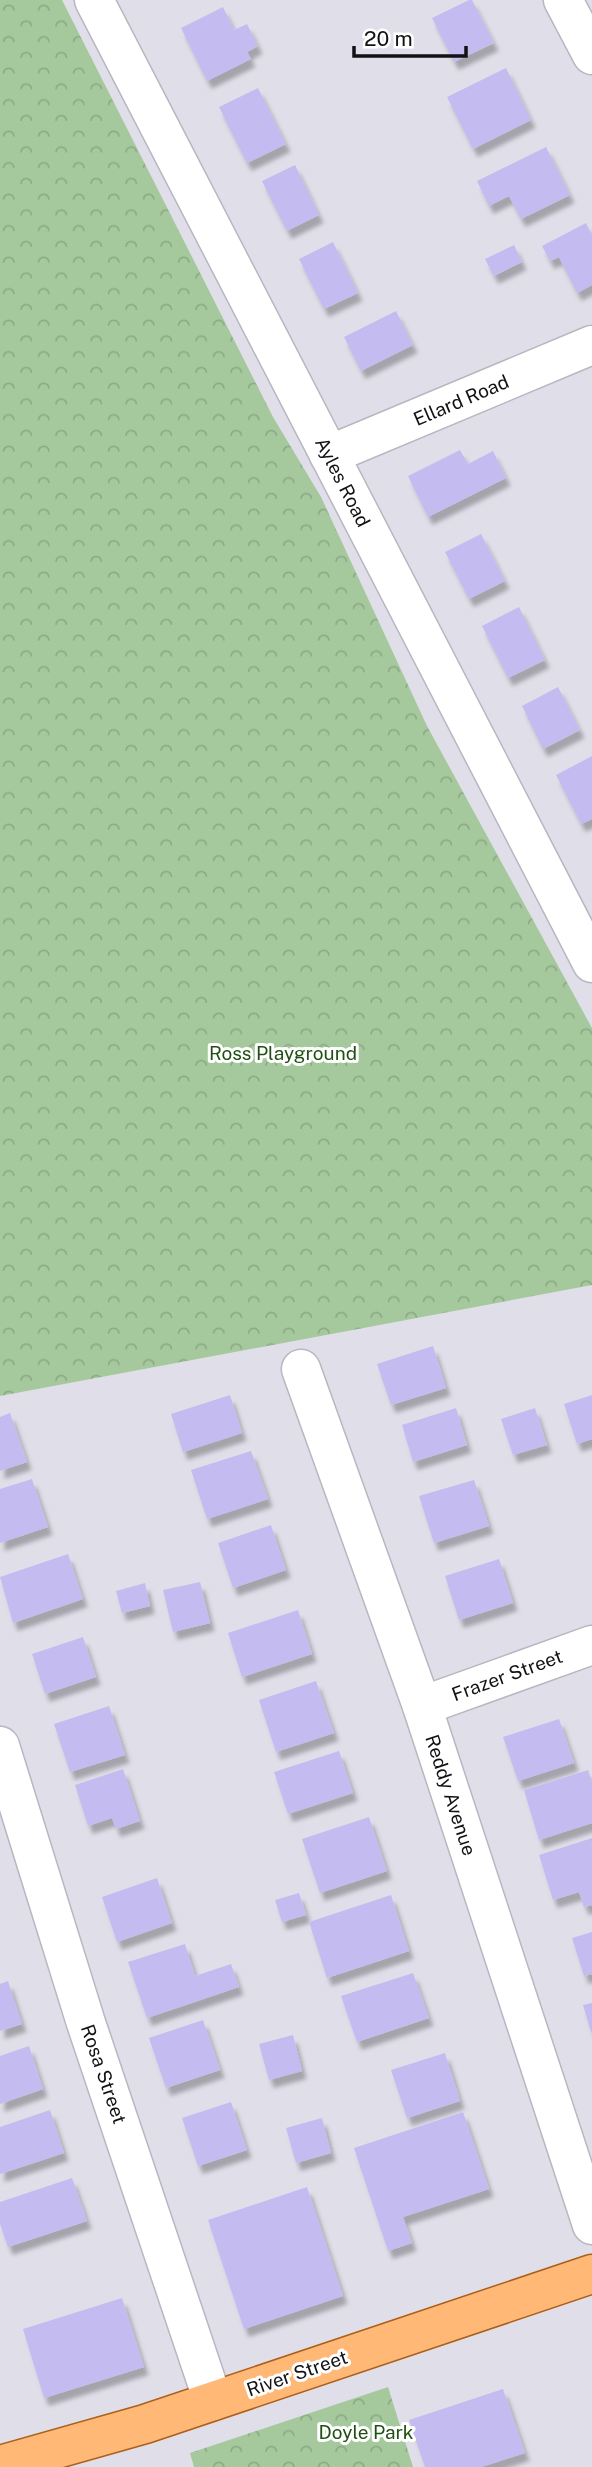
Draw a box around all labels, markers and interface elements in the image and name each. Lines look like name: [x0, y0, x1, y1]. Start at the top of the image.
scale bar: [354, 14, 466, 58]
text: 20 m: [364, 26, 413, 51]
street label: Ellard Road: [410, 370, 512, 430]
street label: Ayles Road: [311, 433, 375, 531]
park label: Ross Playground: [209, 1042, 357, 1064]
street label: Frazer Street: [449, 1645, 565, 1705]
street label: Reddy Avenue: [421, 1732, 481, 1858]
street label: Rosa Street: [77, 2021, 131, 2127]
street label: River Street: [244, 2345, 350, 2401]
park label: Doyle Park: [318, 2421, 414, 2443]

